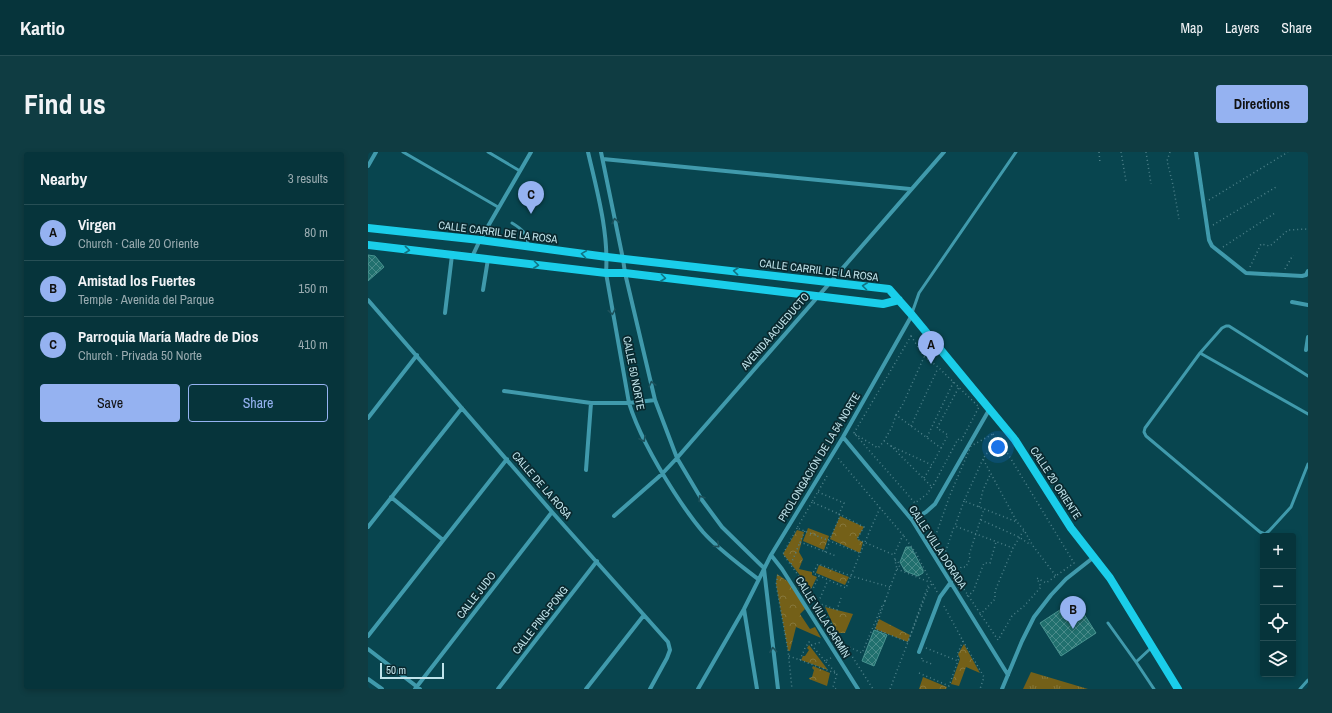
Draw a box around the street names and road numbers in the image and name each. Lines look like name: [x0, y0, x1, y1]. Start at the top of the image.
street label: CALLE CARRIL DE LA ROSA: [438, 218, 559, 246]
street label: CALLE CARRIL DE LA ROSA: [759, 256, 880, 284]
street label: AVENIDA ACUEDUCTO: [737, 290, 812, 373]
street label: CALLE 50 NORTE: [620, 335, 648, 411]
street label: PROLONGACIÓN DE LA 54 NORTE: [775, 390, 863, 524]
street label: CALLE 20 ORIENTE: [1027, 444, 1085, 522]
street label: CALLE DE LA ROSA: [509, 448, 576, 522]
street label: CALLE VILLA DORADA: [906, 503, 971, 592]
street label: CALLE JUDO: [453, 569, 499, 621]
street label: CALLE VILLA CARMÍN: [792, 574, 854, 660]
street label: CALLE PING-PONG: [509, 583, 571, 657]

